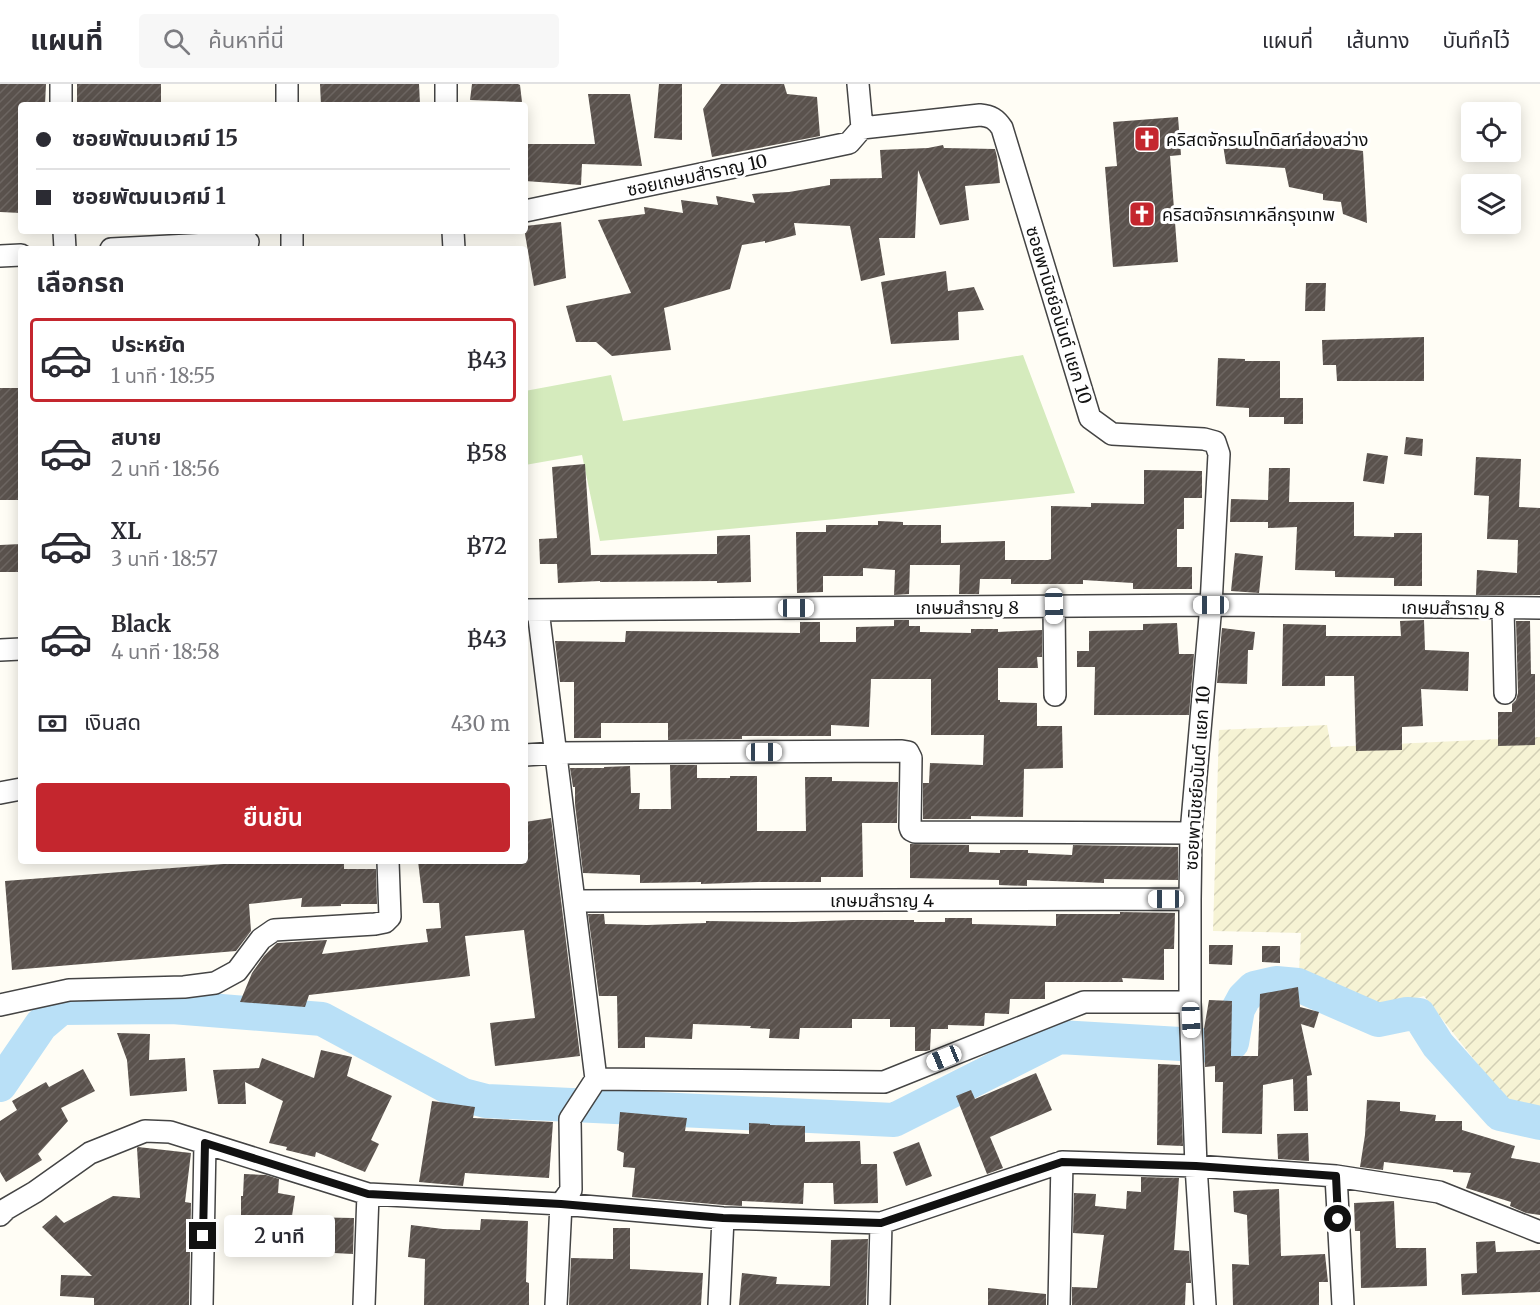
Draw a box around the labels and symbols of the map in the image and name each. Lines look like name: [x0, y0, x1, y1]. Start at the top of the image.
church icon: คริสตจักรเมโทดิสท์ส่องสว่าง: [1132, 124, 1162, 154]
place label: คริสตจักรเมโทดิสท์ส่องสว่าง: [1166, 128, 1368, 151]
street label: ซอยเกษมสำราญ 10: [625, 149, 769, 201]
church icon: คริสตจักรเกาหลีกรุงเทพ: [1127, 199, 1157, 229]
place label: คริสตจักรเกาหลีกรุงเทพ: [1162, 203, 1335, 226]
street label: ซอยพานิชย์อนันต์ แยก 10: [1021, 223, 1097, 407]
car: [1045, 588, 1063, 624]
street label: เกษมสำราญ 8: [915, 596, 1019, 619]
car: [1193, 596, 1229, 614]
street label: เกษมสำราญ 8: [1401, 596, 1505, 620]
car: [778, 599, 814, 617]
street label: ซอยพานิชย์อนันต์ แยก 10: [1179, 685, 1215, 871]
car: [746, 743, 782, 761]
street label: เกษมสำราญ 4: [830, 889, 934, 912]
car: [1148, 890, 1184, 908]
car: [1181, 1002, 1201, 1038]
car: [924, 1043, 964, 1073]
route start: [1324, 1205, 1351, 1232]
callout: 2 นาที: [224, 1215, 335, 1257]
route end: [189, 1222, 216, 1249]

